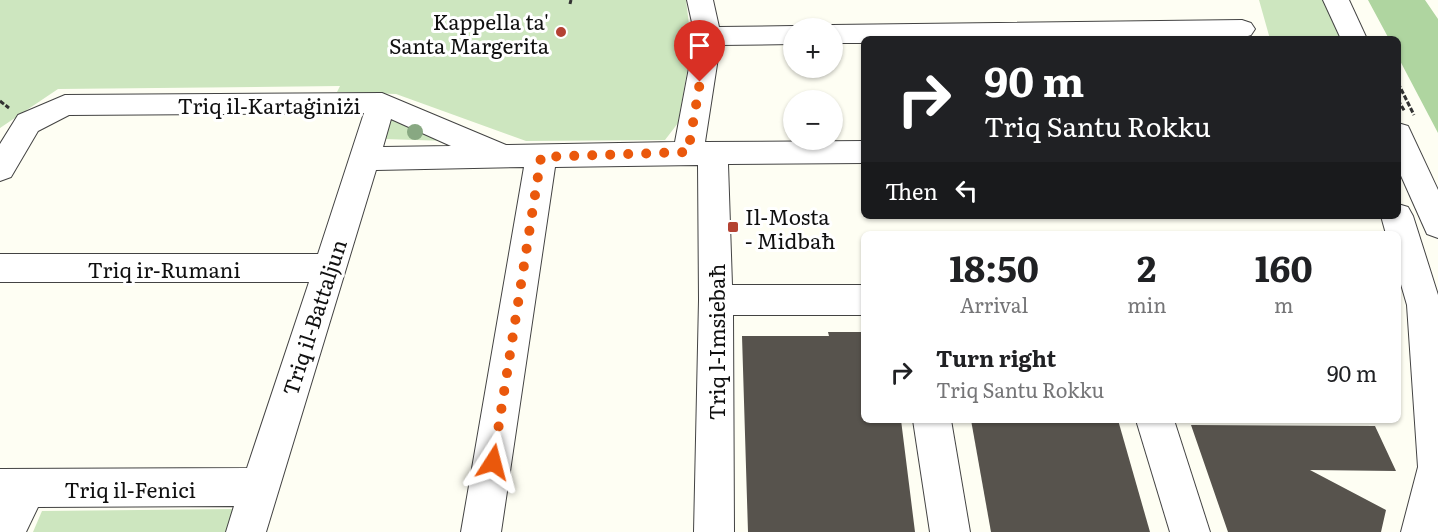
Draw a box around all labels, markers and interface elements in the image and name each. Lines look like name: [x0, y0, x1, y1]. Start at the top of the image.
place label: Kappella ta' Santa Margerita: [389, 5, 550, 60]
map controls: [783, 18, 843, 150]
button: +: [783, 18, 843, 78]
pin: [674, 20, 725, 82]
marker: Kappella ta' Santa Margerita: [554, 25, 568, 39]
icon: arrive: [683, 29, 716, 62]
text: 90 m: [984, 48, 1084, 110]
icon: right: [885, 60, 963, 138]
street label: Triq il-Kartaġiniżi: [177, 89, 361, 120]
button: −: [783, 90, 843, 150]
text: Triq Santu Rokku: [984, 105, 1211, 145]
text: Then: [885, 174, 938, 207]
icon: left: [950, 174, 983, 207]
place label: Il-Mosta - Midbaħ: [745, 200, 835, 255]
marker: Il-Mosta - Midbaħ: [726, 220, 740, 234]
street label: Triq il-Battaljun: [273, 235, 353, 399]
text: 18:50: [949, 240, 1039, 293]
text: 2: [1137, 240, 1156, 293]
text: 160: [1255, 240, 1313, 293]
street label: Triq ir-Rumani: [87, 253, 241, 284]
street label: Triq l-Imsiebaħ: [700, 264, 731, 420]
text: Arrival: [960, 289, 1028, 319]
text: min: [1127, 289, 1166, 319]
text: m: [1274, 289, 1293, 319]
text: Turn right: [936, 341, 1056, 374]
icon: right: [885, 356, 918, 389]
text: 90 m: [1327, 356, 1377, 389]
text: Triq Santu Rokku: [936, 374, 1104, 404]
position arrow: [461, 430, 525, 494]
street label: Triq il-Fenici: [64, 473, 196, 504]

